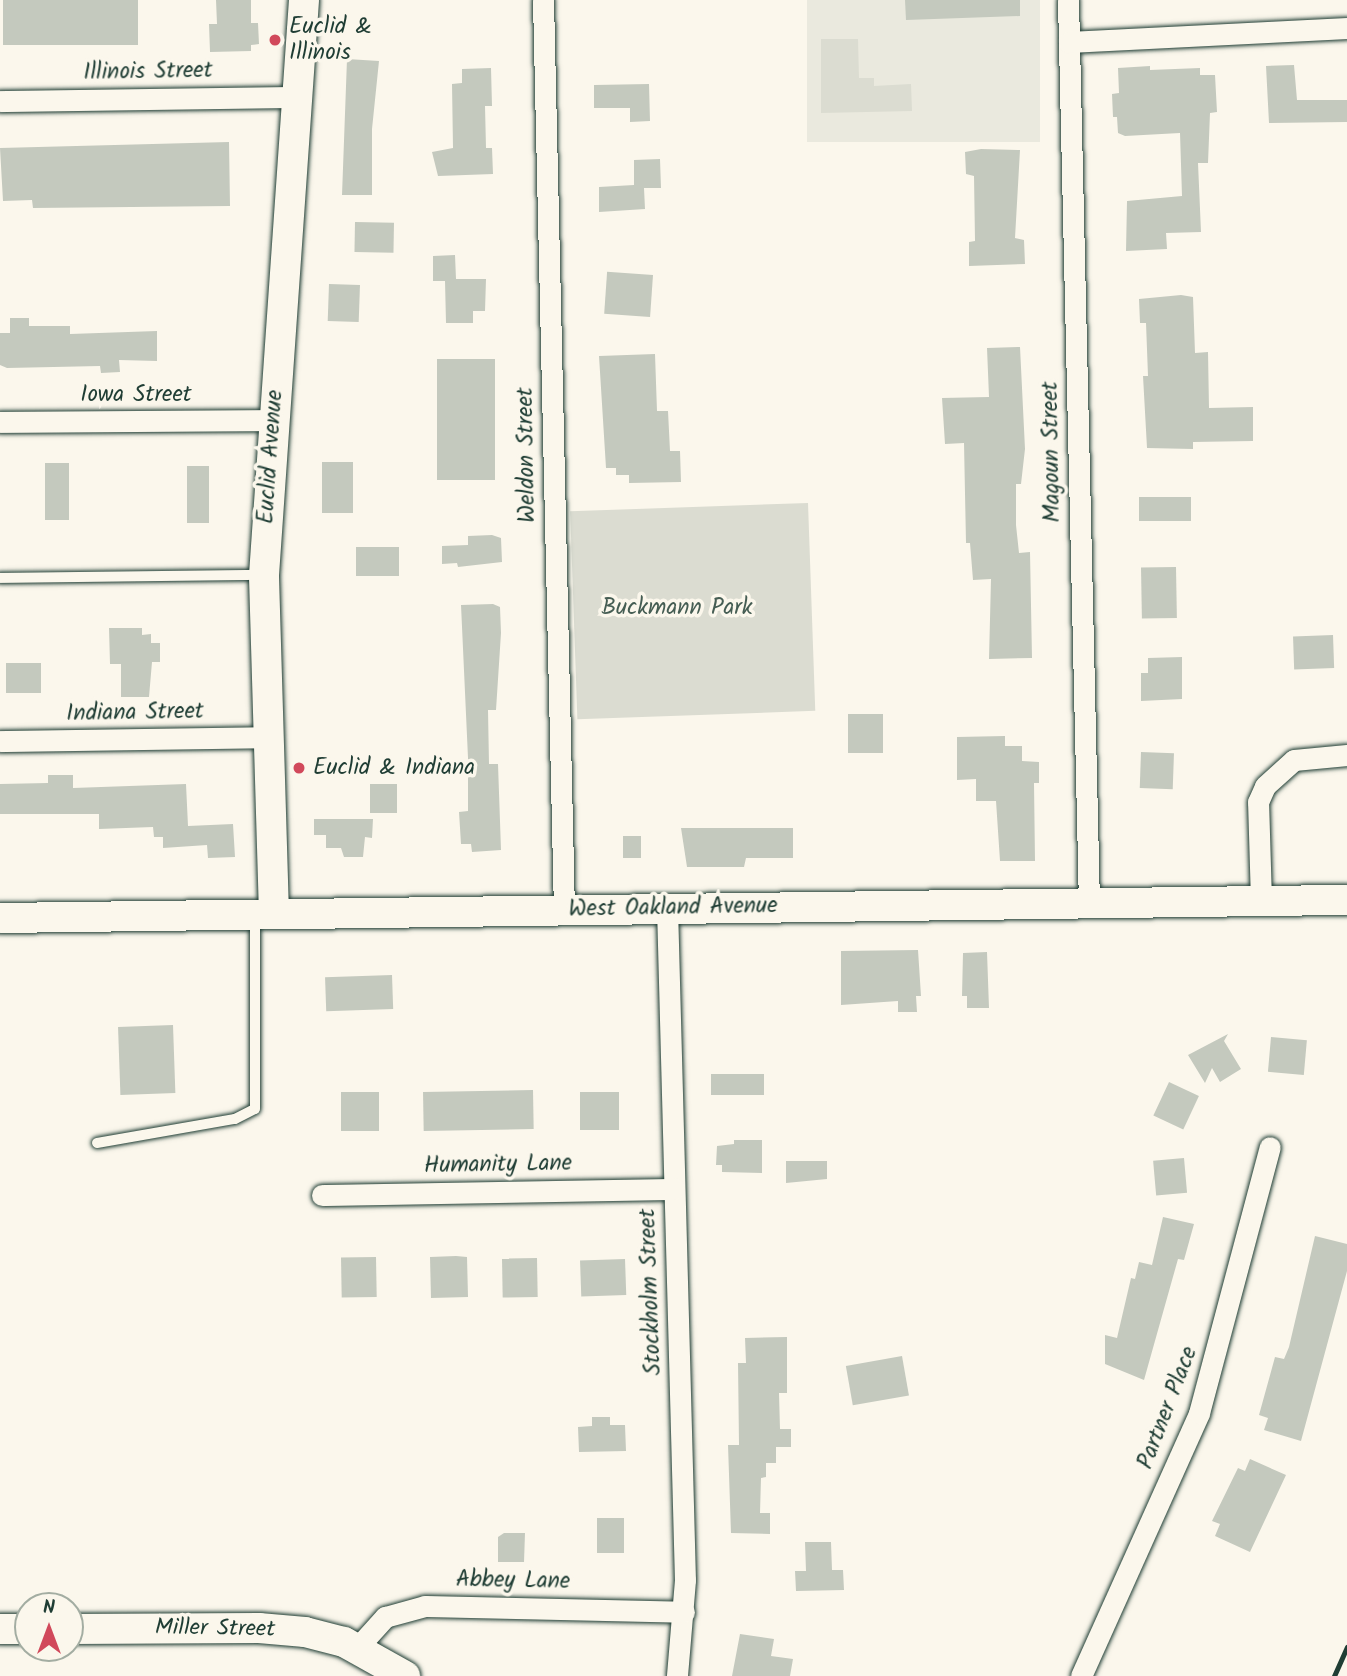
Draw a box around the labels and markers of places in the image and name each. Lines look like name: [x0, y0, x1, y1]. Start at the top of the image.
place label: Euclid & Illinois: [289, 13, 372, 67]
marker: Euclid & Illinois: [267, 32, 283, 48]
place label: Euclid & Indiana: [313, 754, 475, 782]
marker: Euclid & Indiana: [291, 760, 307, 776]

